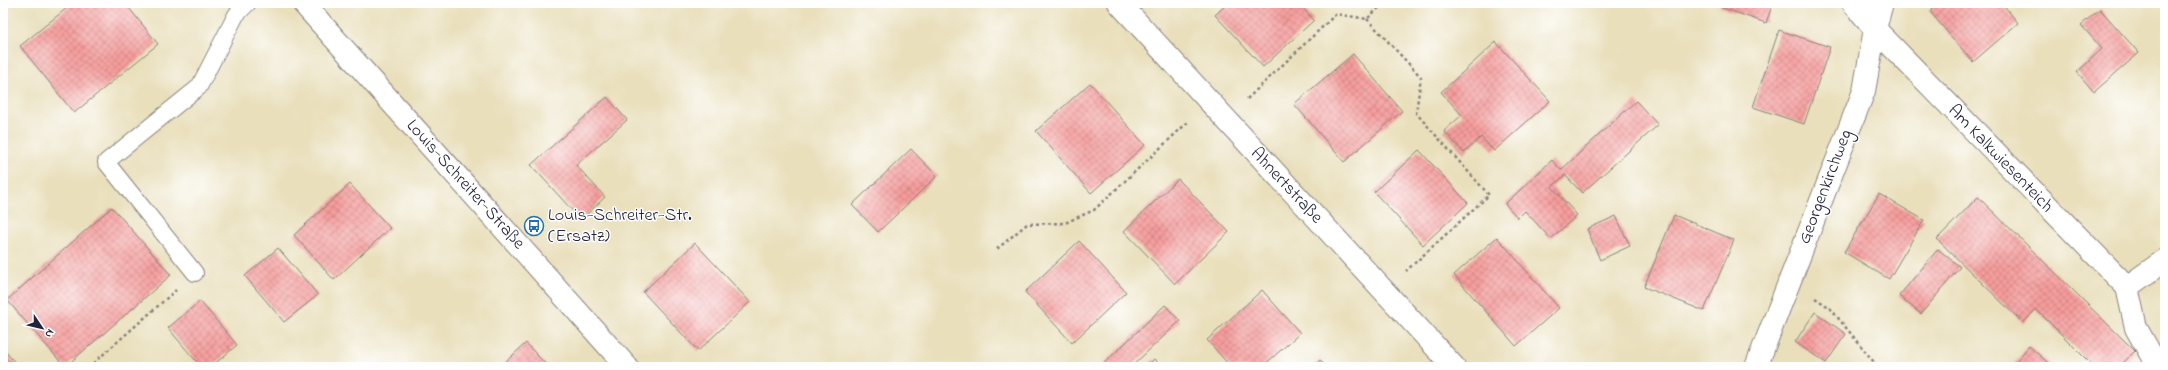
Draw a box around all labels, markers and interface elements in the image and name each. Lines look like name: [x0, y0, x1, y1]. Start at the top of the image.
street label: Am Kalkwiesenteich: [1941, 99, 2059, 219]
street label: Louis-Schreiter-Straße: [399, 114, 531, 257]
street label: Georgenkirchweg: [1792, 126, 1861, 248]
street label: Ahnertstraße: [1244, 142, 1329, 231]
place label: Louis-Schreiter-Str. (Ersatz): [548, 203, 692, 250]
bus stop icon: Louis-Schreiter-Str. (Ersatz): [523, 215, 545, 237]
north arrow: [22, 308, 62, 348]
text: N: [41, 326, 58, 341]

